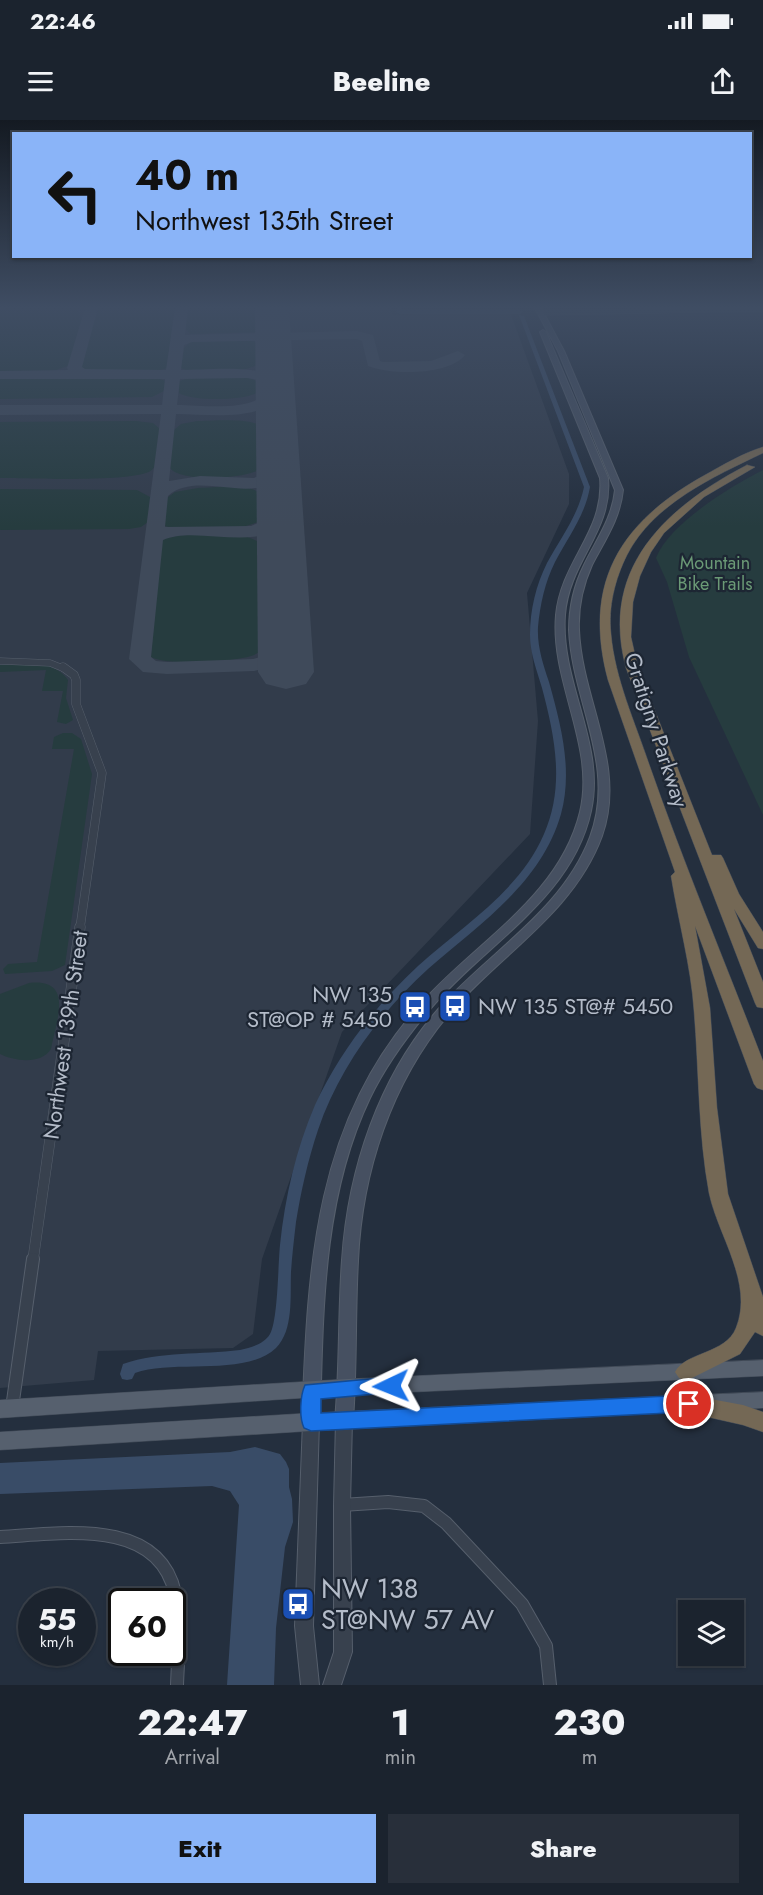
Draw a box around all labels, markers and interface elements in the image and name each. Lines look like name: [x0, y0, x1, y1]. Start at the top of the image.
text: 22:46: [30, 5, 96, 37]
text: Beeline: [333, 62, 430, 101]
icon: menu: [24, 65, 57, 98]
icon: share: [706, 65, 739, 98]
text: 40 m: [135, 145, 239, 206]
icon: left: [36, 156, 114, 234]
text: Northwest 135th Street: [135, 201, 393, 240]
park label: Mountain Bike Trails: [678, 550, 752, 597]
street label: Gratigny Parkway: [617, 648, 697, 812]
street label: Northwest 139th Street: [35, 928, 96, 1141]
place label: NW 135 ST@OP # 5450: [247, 978, 392, 1035]
bus stop icon: NW 135 ST@# 5450: [437, 988, 473, 1024]
bus stop icon: NW 135 ST@OP # 5450: [397, 989, 433, 1025]
place label: NW 135 ST@# 5450: [478, 990, 673, 1022]
position arrow: [359, 1354, 423, 1418]
pin: [663, 1378, 714, 1429]
icon: arrive: [672, 1387, 705, 1420]
place label: NW 138 ST@NW 57 AV: [321, 1569, 494, 1639]
bus stop icon: NW 138 ST@NW 57 AV: [280, 1586, 316, 1622]
speed limit sign: 60: [108, 1588, 186, 1666]
text: 55: [38, 1598, 76, 1641]
map controls: [678, 1600, 744, 1666]
button: layers: [678, 1600, 744, 1666]
text: km/h: [40, 1631, 74, 1653]
text: 22:47: [137, 1696, 247, 1748]
text: 1: [391, 1696, 410, 1748]
text: 230: [553, 1696, 626, 1748]
text: Arrival: [165, 1743, 220, 1772]
text: min: [385, 1743, 416, 1772]
text: m: [582, 1743, 597, 1772]
button: Exit: [24, 1814, 376, 1883]
button: Share: [388, 1814, 739, 1883]

